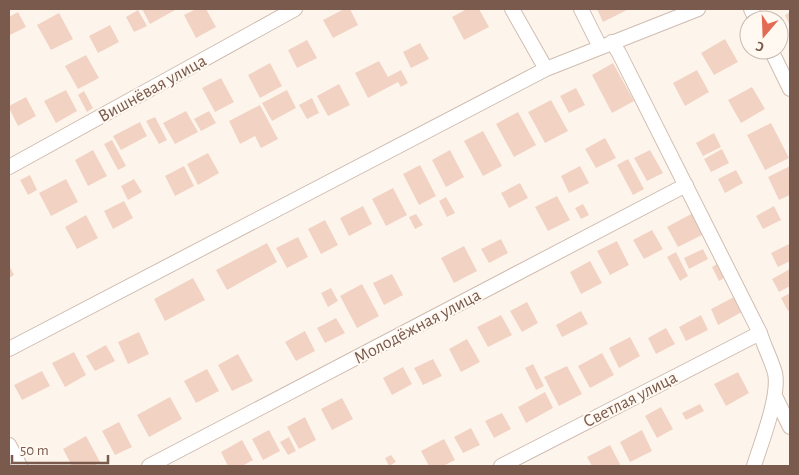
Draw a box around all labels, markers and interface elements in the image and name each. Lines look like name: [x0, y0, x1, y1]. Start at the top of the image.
north arrow: [739, 10, 789, 60]
text: С: [754, 38, 766, 54]
street label: Вишнёвая улица: [95, 52, 210, 126]
street label: Молодёжная улица: [351, 286, 484, 368]
street label: Светлая улица: [580, 368, 680, 431]
scale bar: [12, 432, 109, 464]
text: 50 m: [20, 443, 49, 458]

